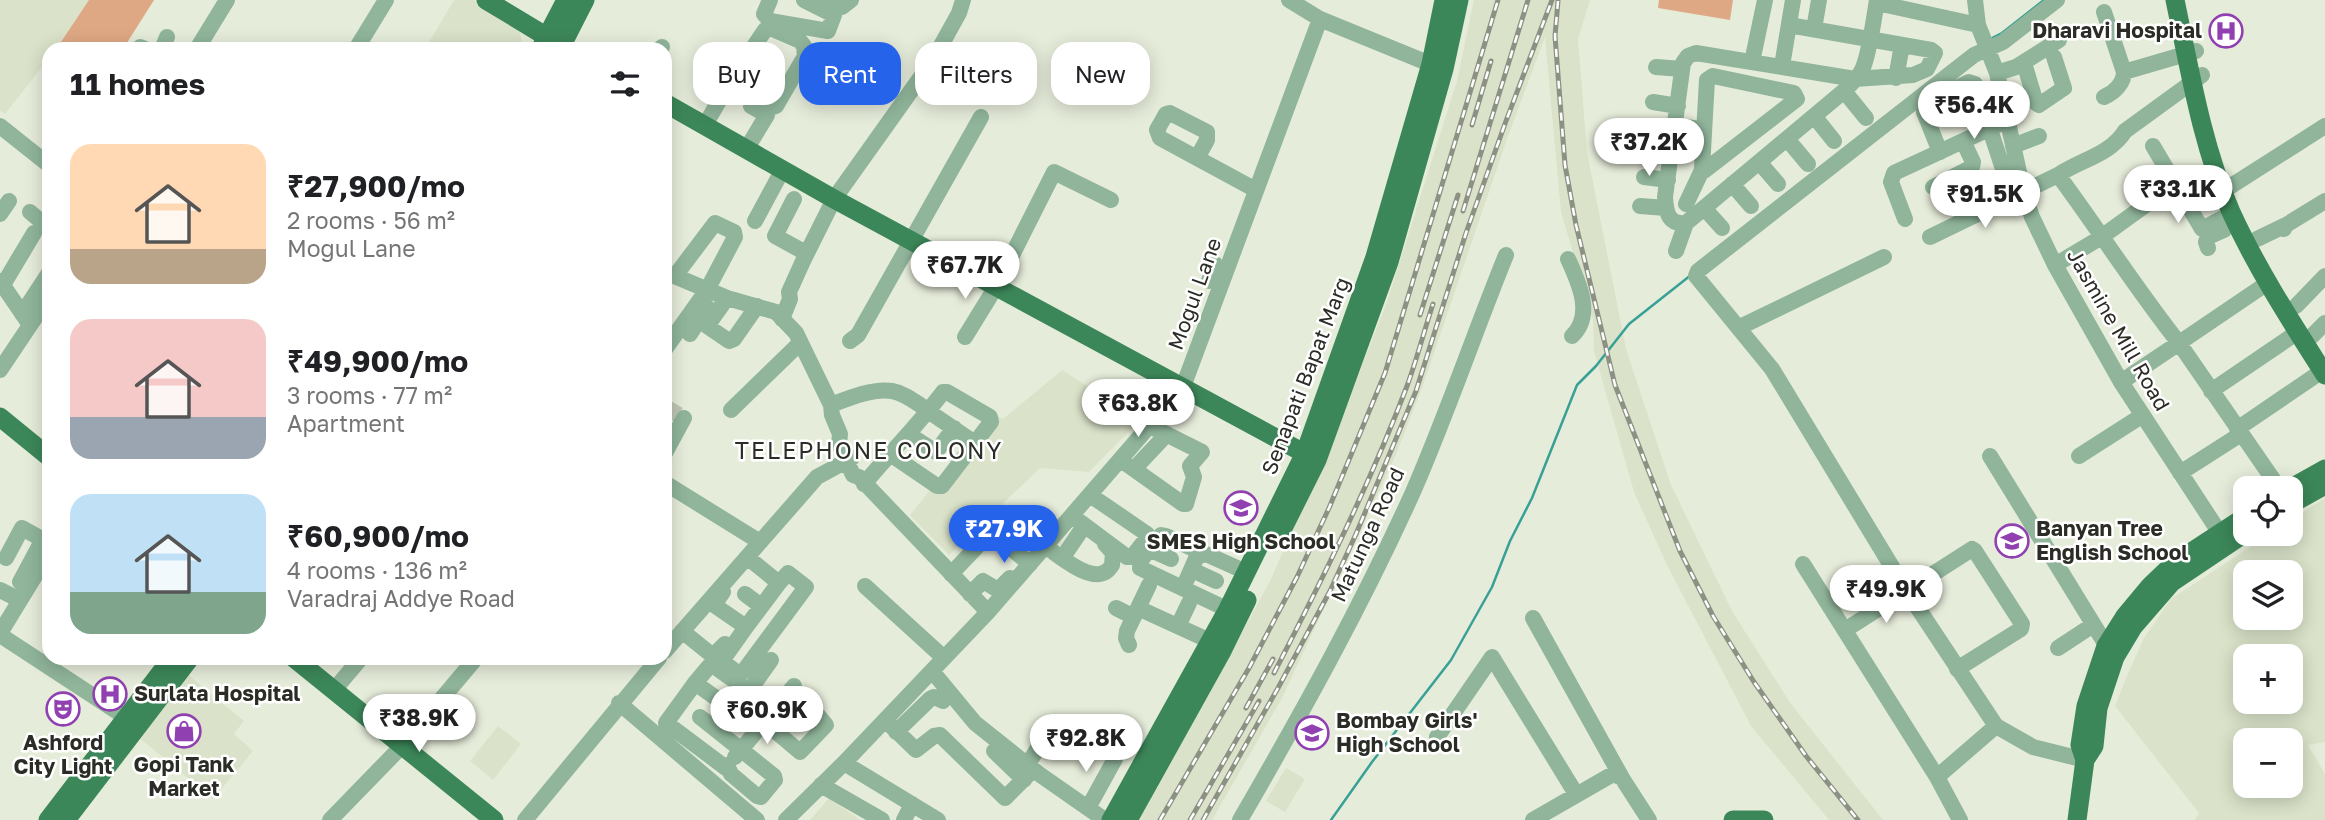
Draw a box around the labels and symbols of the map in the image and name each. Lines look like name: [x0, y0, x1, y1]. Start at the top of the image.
hospital icon: Dharavi Hospital: [2207, 12, 2245, 50]
place label: Dharavi Hospital: [2032, 17, 2202, 43]
pin: ₹56.4K: [1917, 82, 2031, 141]
pin: ₹37.2K: [1592, 118, 1706, 178]
pin: ₹33.1K: [2121, 166, 2235, 225]
pin: ₹91.5K: [1928, 170, 2042, 230]
street label: Mogul Lane: [1162, 234, 1226, 353]
pin: ₹67.7K: [908, 242, 1022, 301]
street label: Jasmine Mill Road: [2062, 244, 2176, 415]
street label: Senapati Bapat Marg: [1255, 273, 1355, 478]
pin: ₹63.8K: [1081, 380, 1195, 439]
district label: TELEPHONE COLONY: [735, 436, 1003, 464]
street label: Matunga Road: [1325, 463, 1410, 606]
school or university icon: SMES High School: [1222, 489, 1260, 527]
pin: ₹27.9K: [947, 505, 1061, 565]
place label: Banyan Tree English School: [2036, 515, 2188, 565]
school or university icon: Banyan Tree English School: [1993, 522, 2031, 560]
place label: SMES High School: [1147, 528, 1335, 554]
pin: ₹49.9K: [1829, 566, 1943, 625]
hospital icon: Surlata Hospital: [91, 675, 129, 713]
place label: Surlata Hospital: [134, 680, 300, 706]
pin: ₹60.9K: [710, 686, 824, 746]
theatre icon: Ashford City Light: [44, 690, 82, 728]
pin: ₹38.9K: [362, 694, 476, 754]
place label: Bombay Girls' High School: [1336, 707, 1478, 757]
shop icon: Gopi Tank Market: [165, 712, 203, 750]
pin: ₹92.8K: [1029, 714, 1143, 774]
school or university icon: Bombay Girls' High School: [1293, 714, 1331, 752]
place label: Ashford City Light: [14, 729, 112, 779]
place label: Gopi Tank Market: [134, 751, 234, 801]

